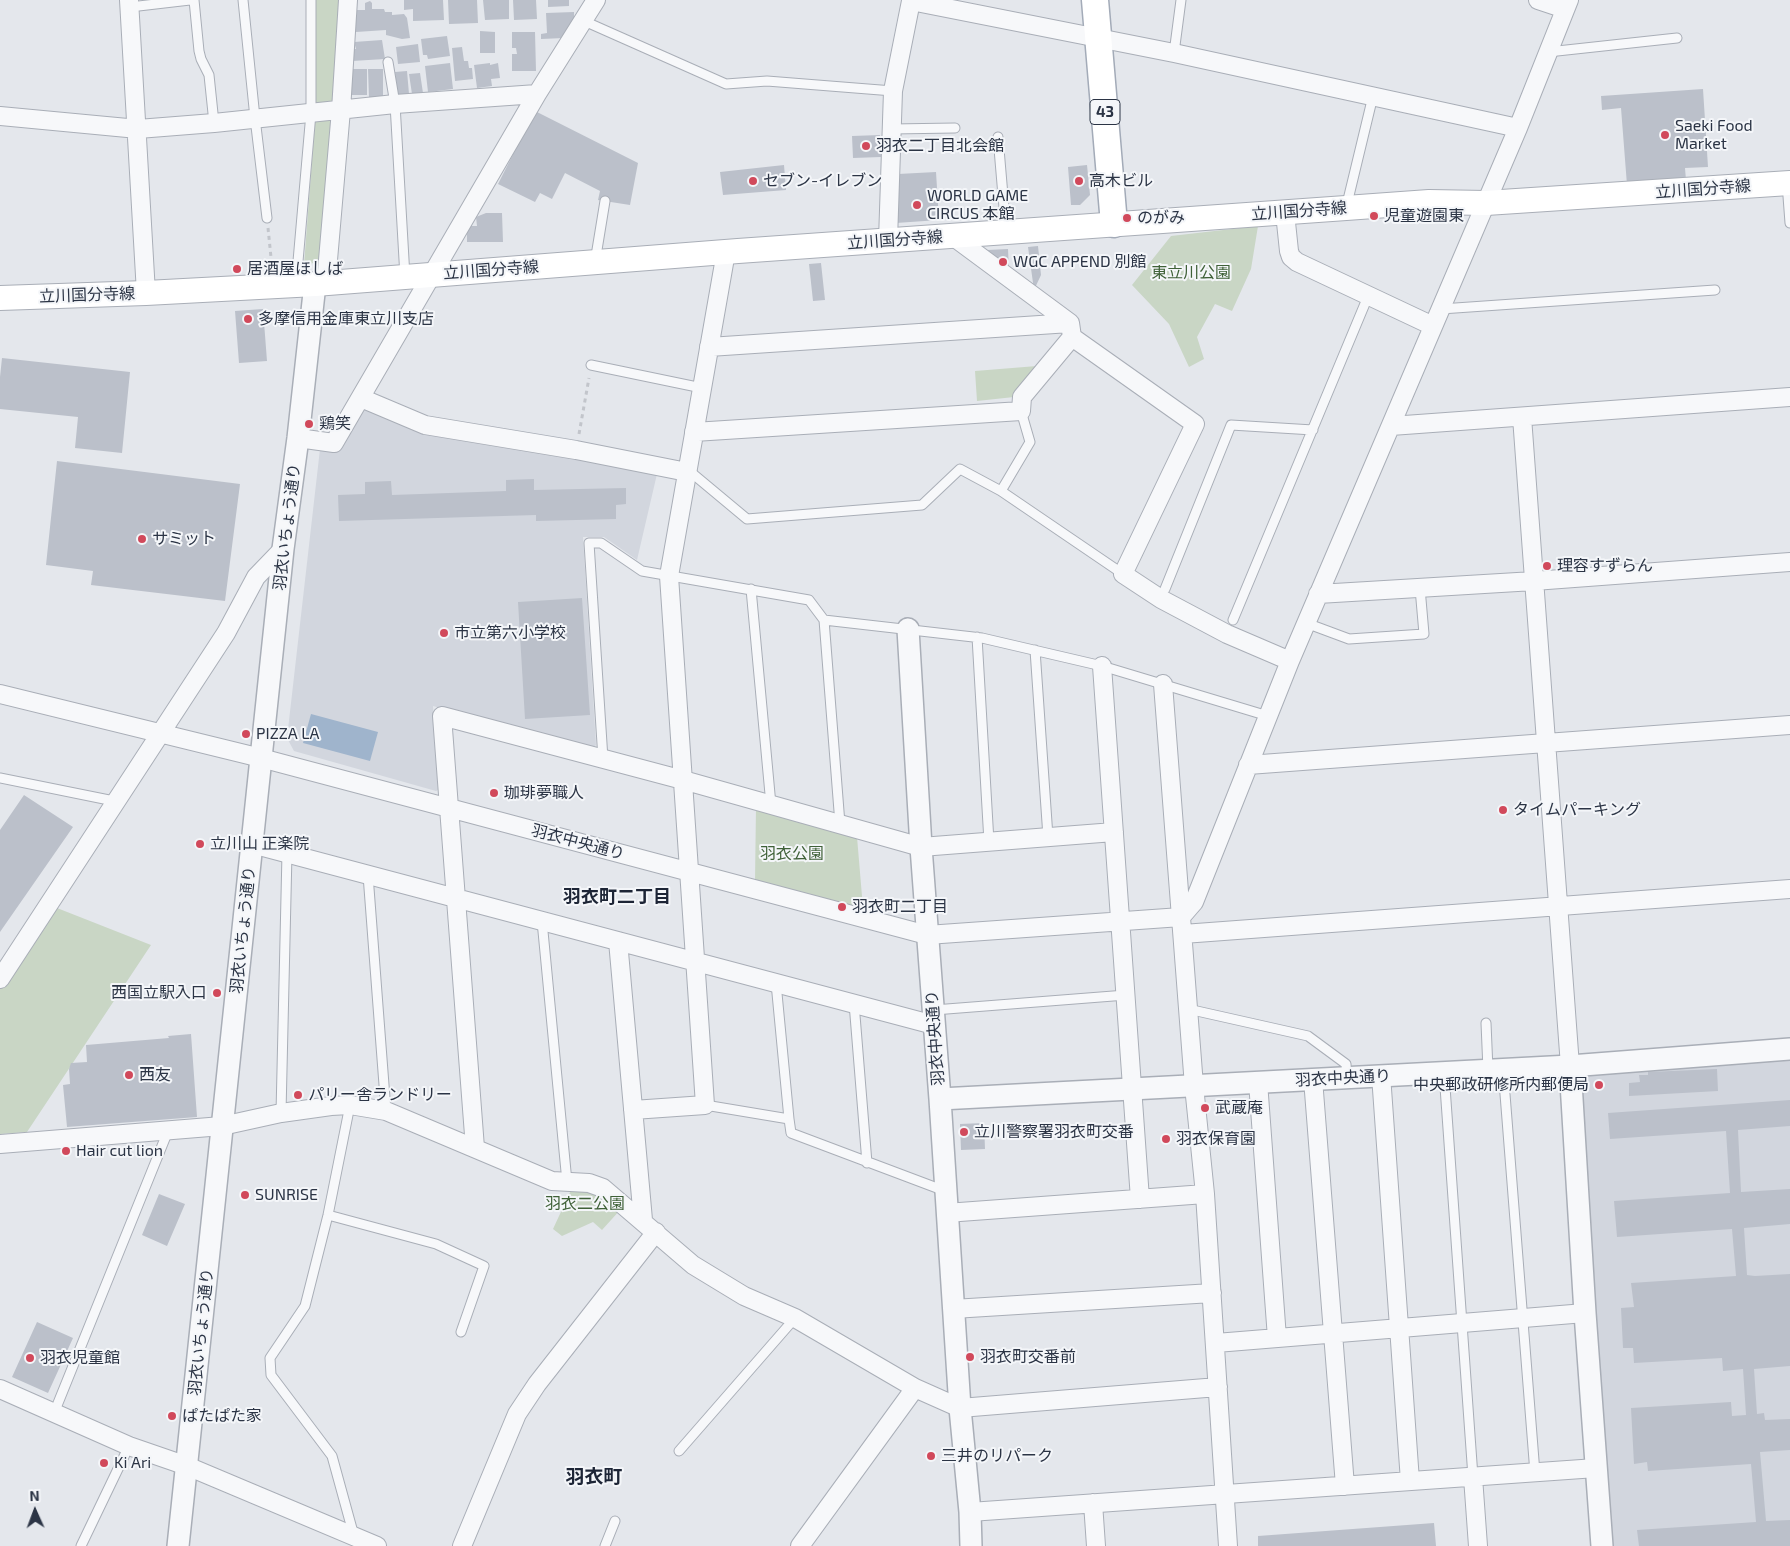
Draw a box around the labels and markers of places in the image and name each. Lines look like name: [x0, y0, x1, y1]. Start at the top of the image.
place label: Saeki Food Market: [1675, 116, 1753, 154]
marker: Saeki Food Market: [1659, 129, 1671, 141]
place label: 羽衣二丁目北会館: [876, 136, 1004, 156]
marker: 羽衣二丁目北会館: [860, 140, 872, 152]
place label: セブン-イレブン: [763, 171, 882, 191]
place label: 高木ビル: [1089, 171, 1153, 191]
marker: セブン-イレブン: [747, 175, 759, 187]
marker: 高木ビル: [1073, 175, 1085, 187]
place label: WORLD GAME CIRCUS 本館: [927, 186, 1028, 224]
marker: WORLD GAME CIRCUS 本館: [911, 199, 923, 211]
place label: 児童遊園東: [1384, 206, 1464, 226]
place label: のがみ: [1137, 208, 1185, 228]
marker: 児童遊園東: [1368, 210, 1380, 222]
marker: のがみ: [1121, 212, 1133, 224]
place label: WGC APPEND 別館: [1013, 252, 1146, 272]
marker: WGC APPEND 別館: [997, 256, 1009, 268]
place label: 居酒屋ほしば: [247, 259, 343, 279]
marker: 居酒屋ほしば: [231, 263, 243, 275]
place label: 多摩信用金庫東立川支店: [258, 309, 434, 329]
marker: 多摩信用金庫東立川支店: [242, 313, 254, 325]
place label: 鶏笑: [319, 414, 351, 434]
marker: 鶏笑: [303, 418, 315, 430]
place label: サミット: [152, 529, 216, 549]
marker: サミット: [136, 533, 148, 545]
place label: 理容すずらん: [1557, 556, 1653, 576]
marker: 理容すずらん: [1541, 560, 1553, 572]
place label: 市立第六小学校: [454, 623, 566, 643]
marker: 市立第六小学校: [438, 627, 450, 639]
place label: PIZZA LA: [256, 724, 319, 744]
marker: PIZZA LA: [240, 728, 252, 740]
place label: 珈琲夢職人: [504, 783, 584, 803]
marker: 珈琲夢職人: [488, 787, 500, 799]
place label: タイムパーキング: [1513, 800, 1641, 820]
marker: タイムパーキング: [1497, 804, 1509, 816]
place label: 立川山 正楽院: [210, 834, 310, 854]
marker: 立川山 正楽院: [194, 838, 206, 850]
place label: 羽衣町二丁目: [852, 897, 948, 917]
marker: 羽衣町二丁目: [836, 901, 848, 913]
place label: 西国立駅入口: [111, 983, 207, 1003]
marker: 西国立駅入口: [211, 987, 223, 999]
place label: 西友: [139, 1065, 171, 1085]
marker: 西友: [123, 1069, 135, 1081]
place label: 中央郵政研修所内郵便局: [1413, 1075, 1589, 1095]
marker: 中央郵政研修所内郵便局: [1593, 1079, 1605, 1091]
place label: パリー舎ランドリー: [308, 1085, 452, 1105]
marker: パリー舎ランドリー: [292, 1089, 304, 1101]
place label: 武蔵庵: [1215, 1098, 1263, 1118]
marker: 武蔵庵: [1199, 1102, 1211, 1114]
place label: 立川警察署羽衣町交番: [974, 1122, 1134, 1142]
marker: 立川警察署羽衣町交番: [958, 1126, 970, 1138]
place label: 羽衣保育園: [1176, 1129, 1256, 1149]
marker: 羽衣保育園: [1160, 1133, 1172, 1145]
place label: Hair cut lion: [76, 1141, 163, 1161]
marker: Hair cut lion: [60, 1145, 72, 1157]
place label: SUNRISE: [255, 1185, 318, 1205]
marker: SUNRISE: [239, 1189, 251, 1201]
place label: 羽衣町交番前: [980, 1347, 1076, 1367]
place label: 羽衣児童館: [40, 1348, 120, 1368]
marker: 羽衣町交番前: [964, 1351, 976, 1363]
marker: 羽衣児童館: [24, 1352, 36, 1364]
place label: ぱたぱた家: [182, 1406, 262, 1426]
marker: ぱたぱた家: [166, 1410, 178, 1422]
place label: 三井のリパーク: [941, 1446, 1053, 1466]
marker: 三井のリパーク: [925, 1450, 937, 1462]
place label: Ki Ari: [114, 1453, 151, 1473]
marker: Ki Ari: [98, 1457, 110, 1469]

